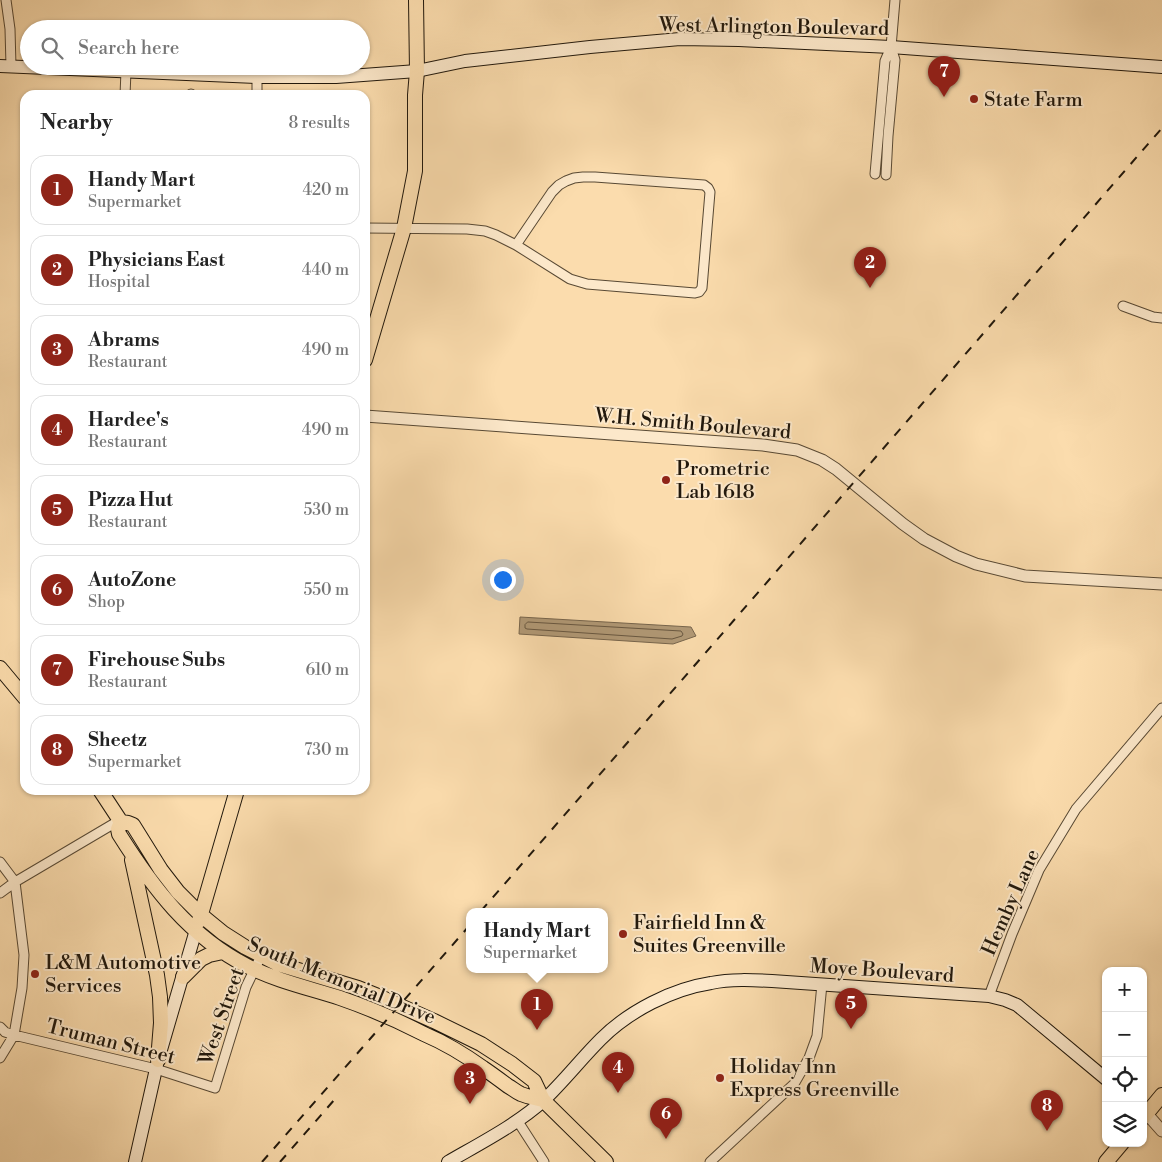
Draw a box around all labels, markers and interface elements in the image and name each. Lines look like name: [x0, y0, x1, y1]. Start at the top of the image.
street label: West Arlington Boulevard: [658, 13, 890, 42]
search box: [20, 20, 370, 75]
icon: search: [38, 34, 66, 62]
text: Search here: [78, 36, 179, 60]
pin: 7: [928, 56, 960, 97]
place label: State Farm: [984, 88, 1083, 113]
marker: State Farm: [968, 93, 980, 105]
text: Nearby: [40, 110, 113, 136]
text: 8 results: [288, 113, 350, 133]
text: Handy Mart: [88, 168, 195, 192]
text: 1: [53, 180, 61, 200]
text: 420 m: [302, 180, 349, 200]
text: Supermarket: [88, 192, 182, 212]
pin: 2: [854, 247, 886, 288]
text: Physicians East: [88, 248, 225, 272]
text: 2: [52, 260, 62, 280]
text: 440 m: [302, 260, 349, 280]
text: Hospital: [88, 272, 150, 292]
text: Abrams: [88, 328, 160, 352]
text: 3: [52, 340, 62, 360]
text: 490 m: [302, 340, 349, 360]
text: Restaurant: [88, 352, 167, 372]
street label: W.H. Smith Boulevard: [593, 403, 793, 446]
text: Hardee's: [88, 408, 169, 432]
text: 4: [52, 420, 62, 440]
text: 490 m: [302, 420, 349, 440]
text: Restaurant: [88, 432, 167, 452]
place label: Prometric Lab 1618: [676, 457, 770, 505]
marker: Prometric Lab 1618: [660, 474, 672, 486]
text: Pizza Hut: [88, 488, 173, 512]
text: 5: [52, 500, 62, 520]
text: 530 m: [303, 500, 349, 520]
text: Restaurant: [88, 512, 167, 532]
your location: [490, 567, 516, 593]
text: AutoZone: [88, 568, 176, 592]
text: 6: [52, 580, 62, 600]
text: 550 m: [303, 580, 349, 600]
text: Shop: [88, 592, 125, 612]
text: Firehouse Subs: [88, 648, 225, 672]
text: 7: [52, 660, 62, 680]
text: 610 m: [305, 660, 349, 680]
text: Restaurant: [88, 672, 167, 692]
text: Sheetz: [88, 728, 147, 752]
text: 8: [52, 740, 62, 760]
text: 730 m: [304, 740, 349, 760]
text: Supermarket: [88, 752, 182, 772]
street label: Hemby Lane: [977, 845, 1046, 960]
popup: [466, 908, 608, 973]
place label: Fairfield Inn & Suites Greenville: [633, 911, 786, 959]
text: Handy Mart: [484, 919, 590, 943]
marker: Fairfield Inn & Suites Greenville: [617, 928, 629, 940]
street label: South Memorial Drive: [244, 932, 439, 1031]
text: Supermarket: [484, 943, 577, 963]
place label: L&M Automotive Services: [45, 951, 201, 999]
street label: Moye Boulevard: [809, 954, 956, 989]
street label: West Street: [194, 964, 251, 1069]
map controls: [1102, 967, 1147, 1147]
button: +: [1102, 967, 1147, 1012]
marker: L&M Automotive Services: [29, 968, 41, 980]
pin: 5: [835, 988, 867, 1029]
pin: 1: [521, 989, 553, 1030]
button: −: [1102, 1012, 1147, 1057]
street label: Truman Street: [44, 1014, 178, 1071]
pin: 4: [602, 1052, 634, 1093]
place label: Holiday Inn Express Greenville: [730, 1055, 899, 1103]
button: locate: [1102, 1057, 1147, 1102]
pin: 3: [454, 1063, 486, 1104]
marker: Holiday Inn Express Greenville: [714, 1072, 726, 1084]
pin: 8: [1031, 1090, 1063, 1131]
pin: 6: [650, 1098, 682, 1139]
button: layers: [1102, 1102, 1147, 1147]

